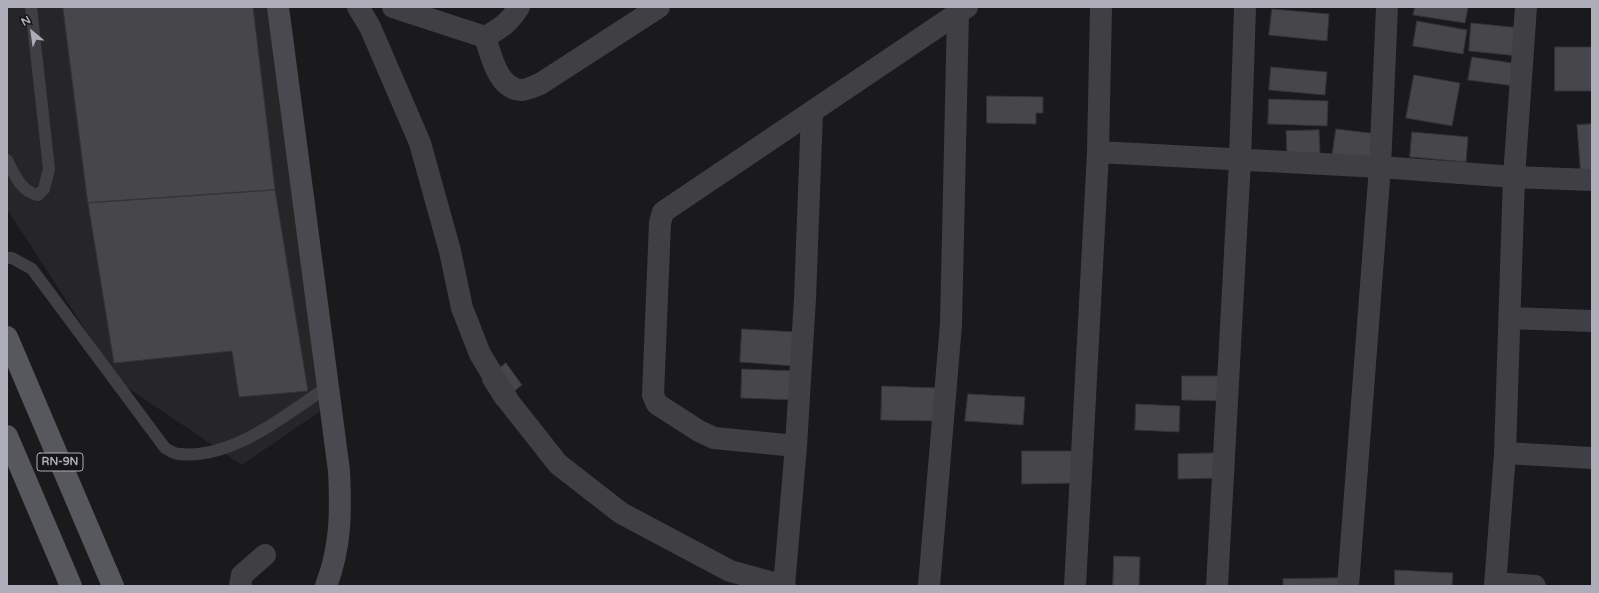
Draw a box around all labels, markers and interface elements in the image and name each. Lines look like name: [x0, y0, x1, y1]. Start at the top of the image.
north arrow: [12, 12, 52, 52]
text: N: [19, 13, 33, 29]
road number: RN-9N: [37, 453, 83, 471]

